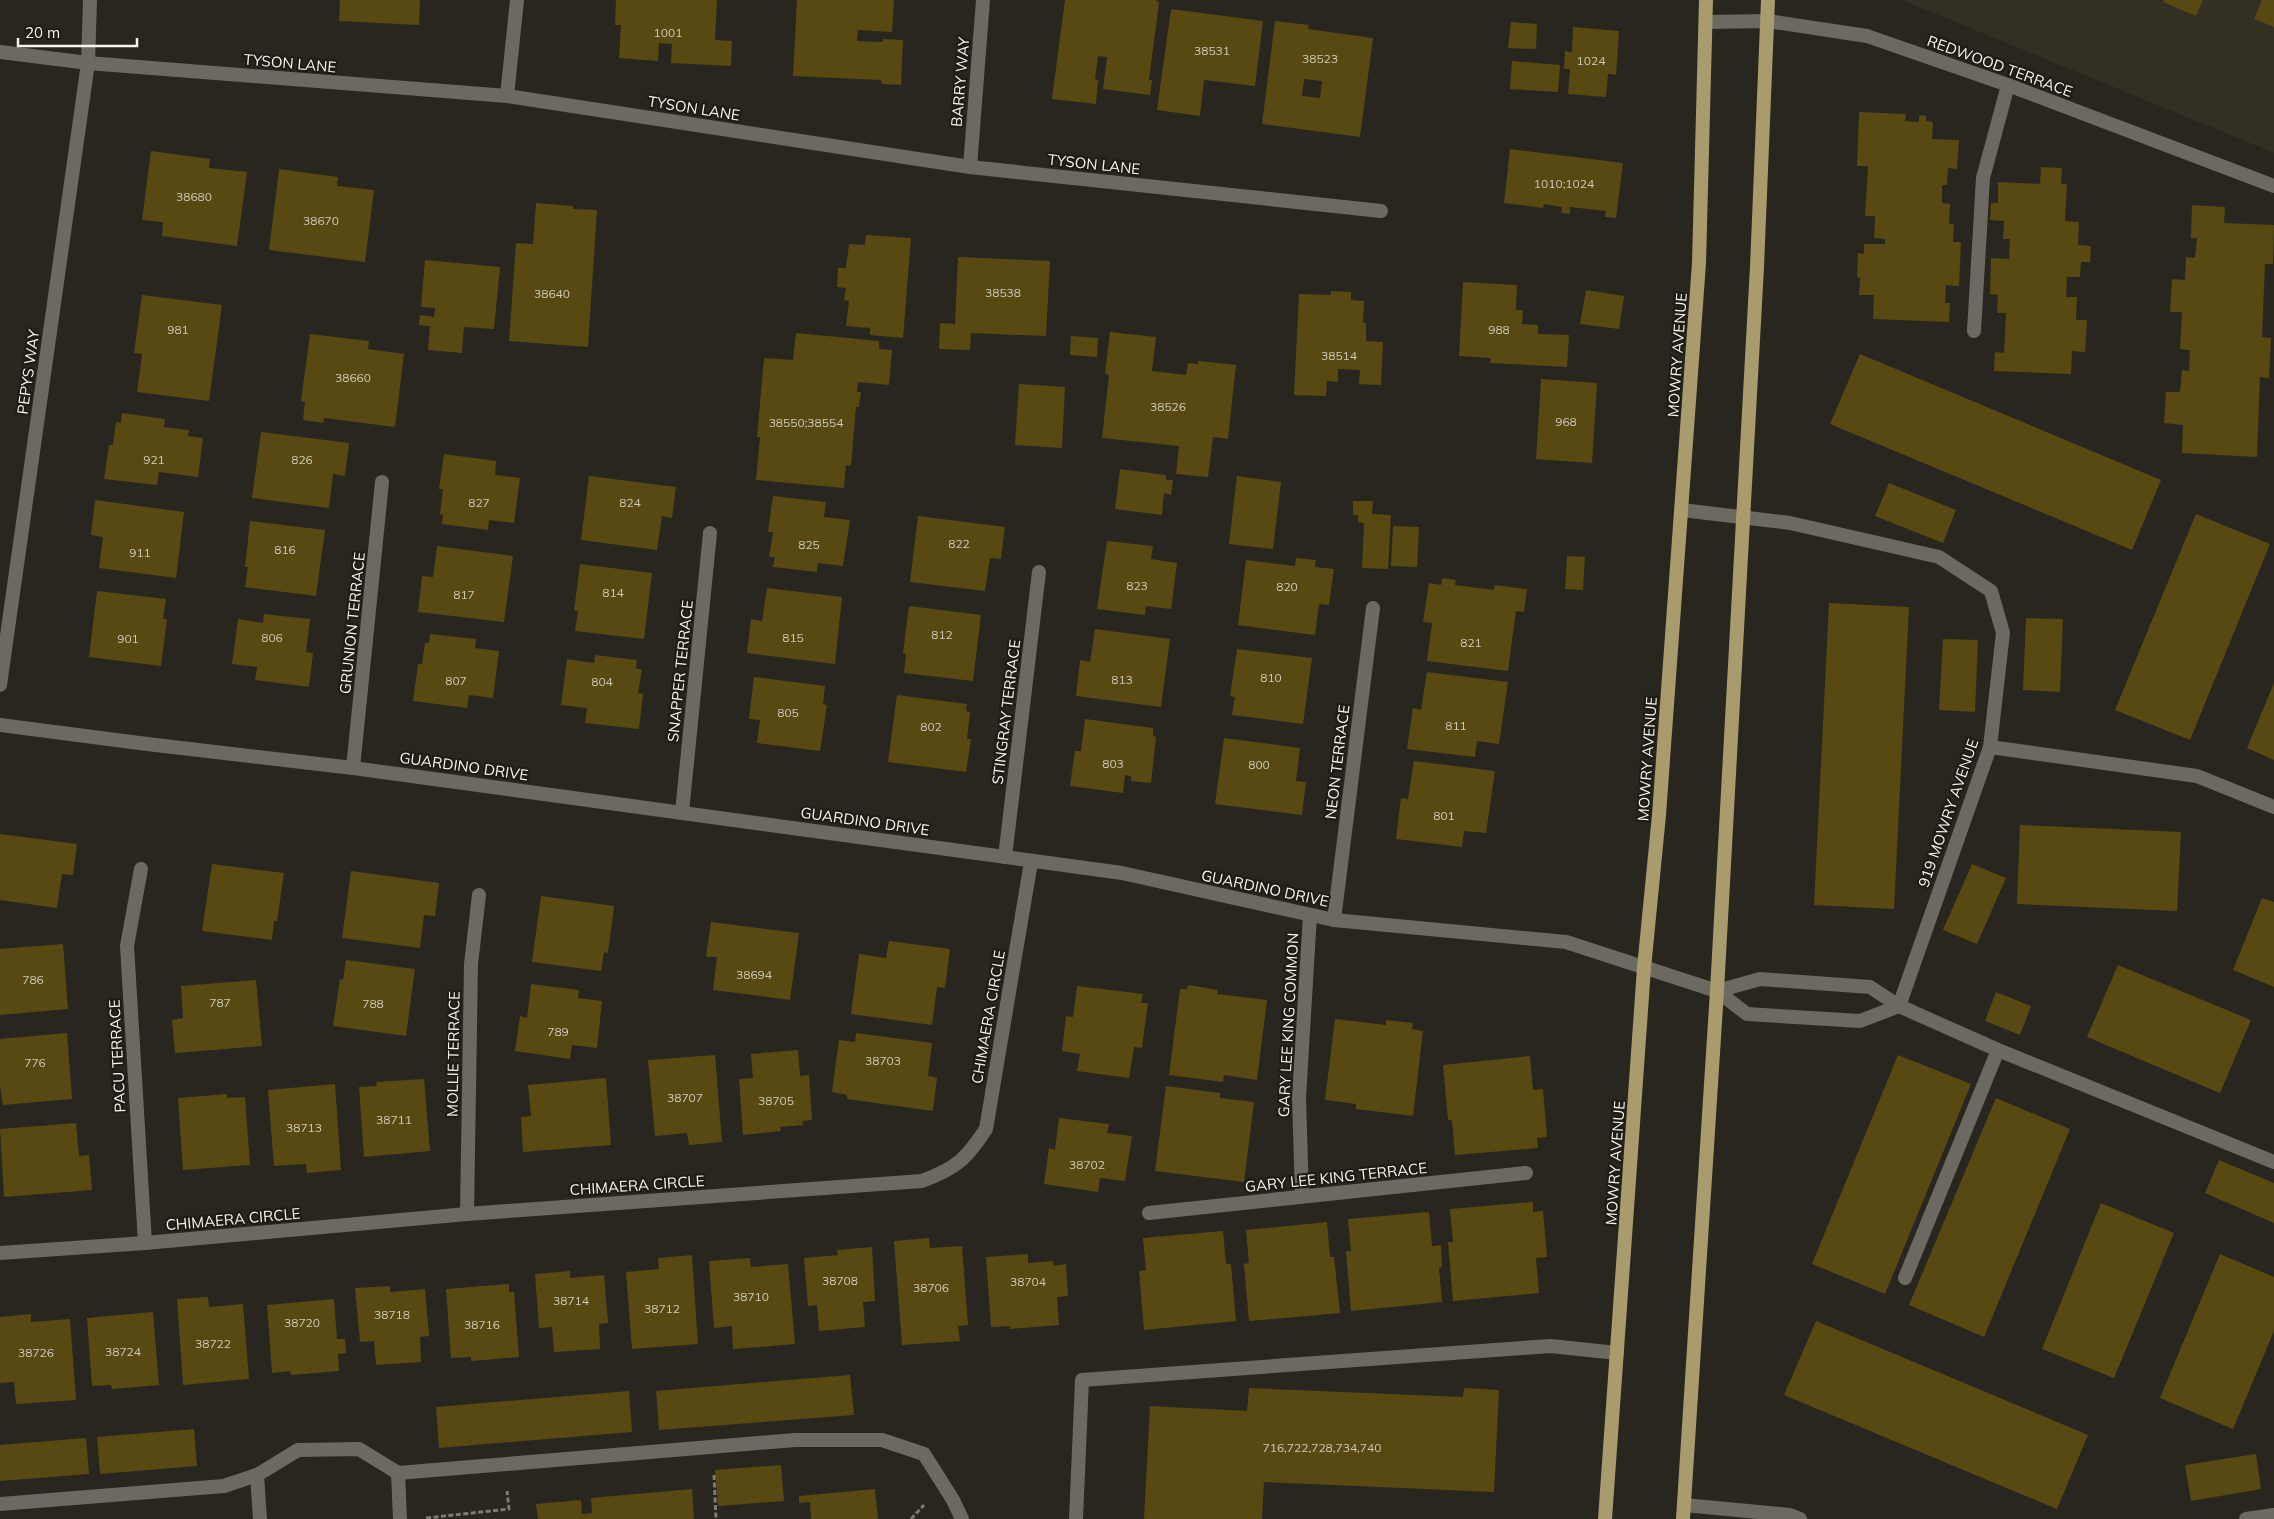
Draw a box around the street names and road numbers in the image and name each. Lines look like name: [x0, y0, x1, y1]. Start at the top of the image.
street label: REDWOOD TERRACE: [1925, 31, 2075, 101]
street label: BARRY WAY: [947, 36, 973, 128]
street label: TYSON LANE: [243, 49, 337, 77]
street label: TYSON LANE: [647, 91, 742, 125]
street label: TYSON LANE: [1047, 150, 1141, 178]
street label: MOWRY AVENUE: [1663, 292, 1691, 418]
street label: PEPYS WAY: [13, 328, 43, 416]
street label: GRUNION TERRACE: [335, 551, 369, 695]
street label: SNAPPER TERRACE: [663, 599, 697, 743]
street label: STINGRAY TERRACE: [988, 638, 1024, 786]
street label: MOWRY AVENUE: [1633, 696, 1661, 822]
street label: NEON TERRACE: [1321, 704, 1353, 820]
street label: 919 MOWRY AVENUE: [1914, 736, 1982, 890]
street label: GUARDINO DRIVE: [398, 748, 530, 784]
street label: GUARDINO DRIVE: [799, 803, 931, 839]
street label: GUARDINO DRIVE: [1200, 865, 1331, 911]
street label: GARY LEE KING COMMON: [1274, 932, 1302, 1118]
street label: CHIMAERA CIRCLE: [967, 949, 1009, 1085]
street label: MOLLIE TERRACE: [442, 991, 464, 1117]
street label: PACU TERRACE: [105, 999, 129, 1113]
street label: MOWRY AVENUE: [1601, 1100, 1629, 1226]
street label: GARY LEE KING TERRACE: [1244, 1158, 1428, 1196]
street label: CHIMAERA CIRCLE: [569, 1171, 705, 1199]
street label: CHIMAERA CIRCLE: [165, 1204, 301, 1234]

